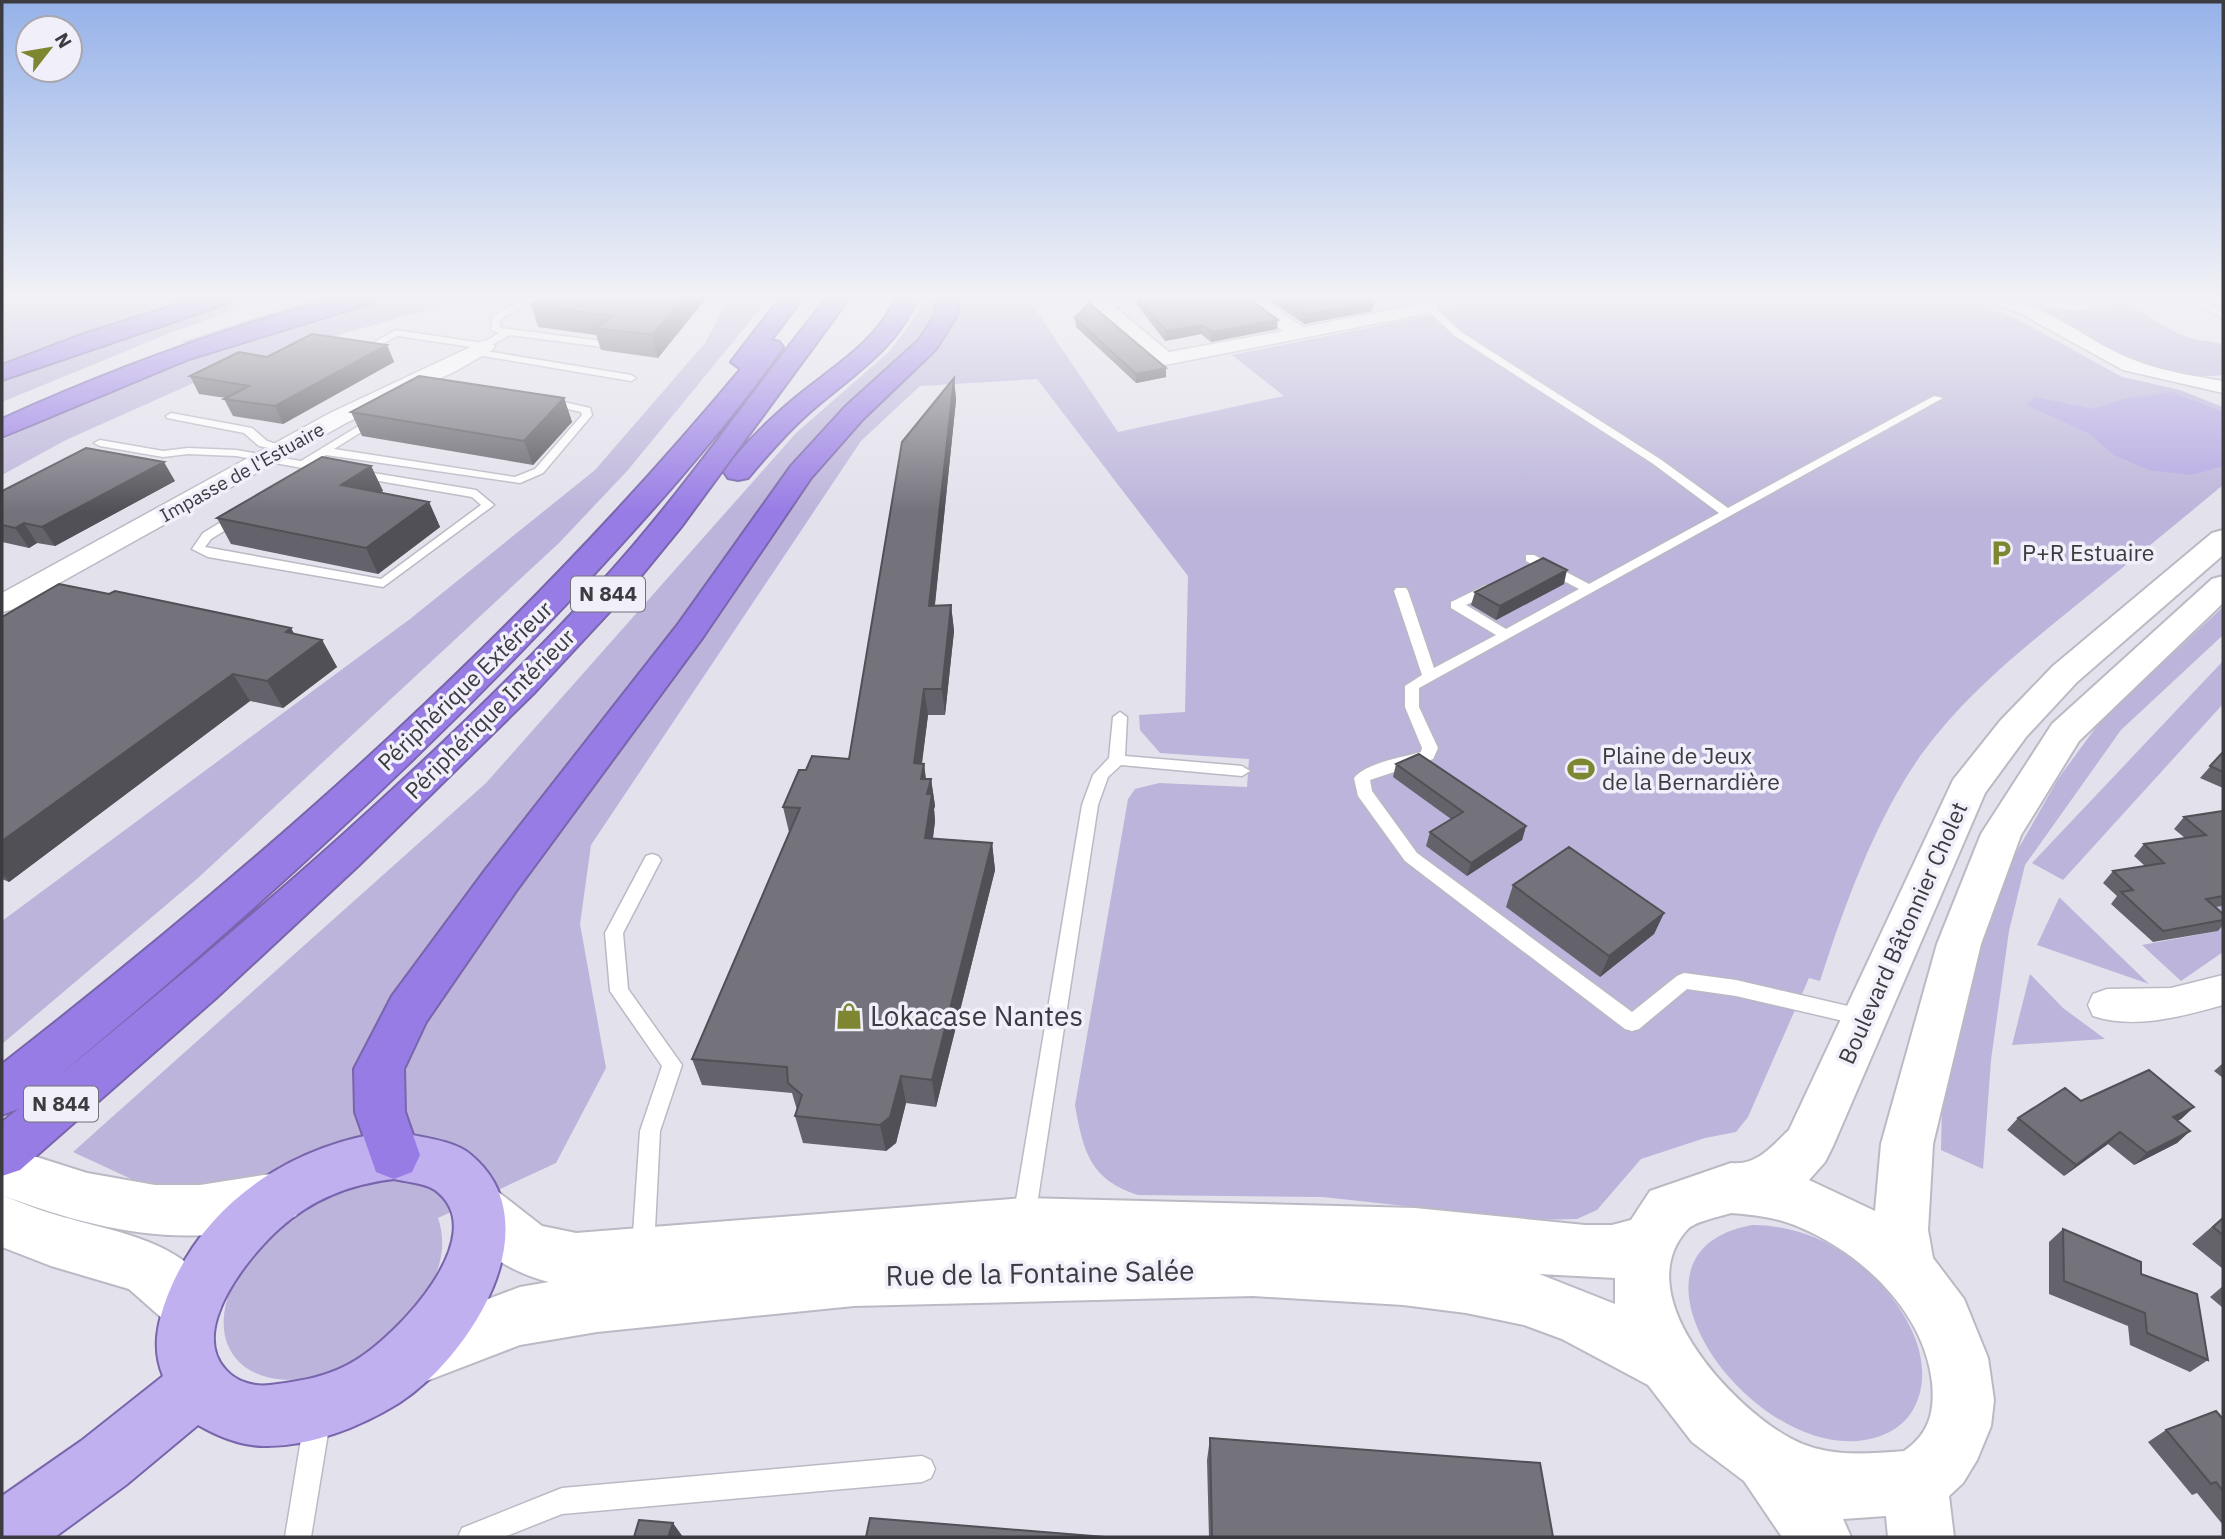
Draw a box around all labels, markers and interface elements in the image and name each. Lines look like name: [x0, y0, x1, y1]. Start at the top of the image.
north arrow: [14, 14, 84, 84]
text: N: [50, 28, 77, 52]
street label: Impasse de l'Estuaire: [156, 417, 328, 527]
place label: P+R Estuaire: [2022, 537, 2154, 567]
parking icon: P+R Estuaire: [1986, 538, 2016, 568]
road number: N 844: [571, 576, 645, 612]
street label: Périphérique Extérieur: [370, 594, 559, 777]
street label: Périphérique Intérieur: [398, 621, 581, 805]
place label: Plaine de Jeux de la Bernardière: [1602, 740, 1780, 796]
sports icon: Plaine de Jeux de la Bernardière: [1566, 754, 1596, 784]
street label: Boulevard Bâtonnier Cholet: [1831, 797, 1974, 1068]
place label: Lokacase Nantes: [870, 997, 1083, 1034]
shop icon: Lokacase Nantes: [834, 1001, 864, 1031]
road number: N 844: [24, 1086, 98, 1122]
street label: Rue de la Fontaine Salée: [885, 1251, 1195, 1294]

